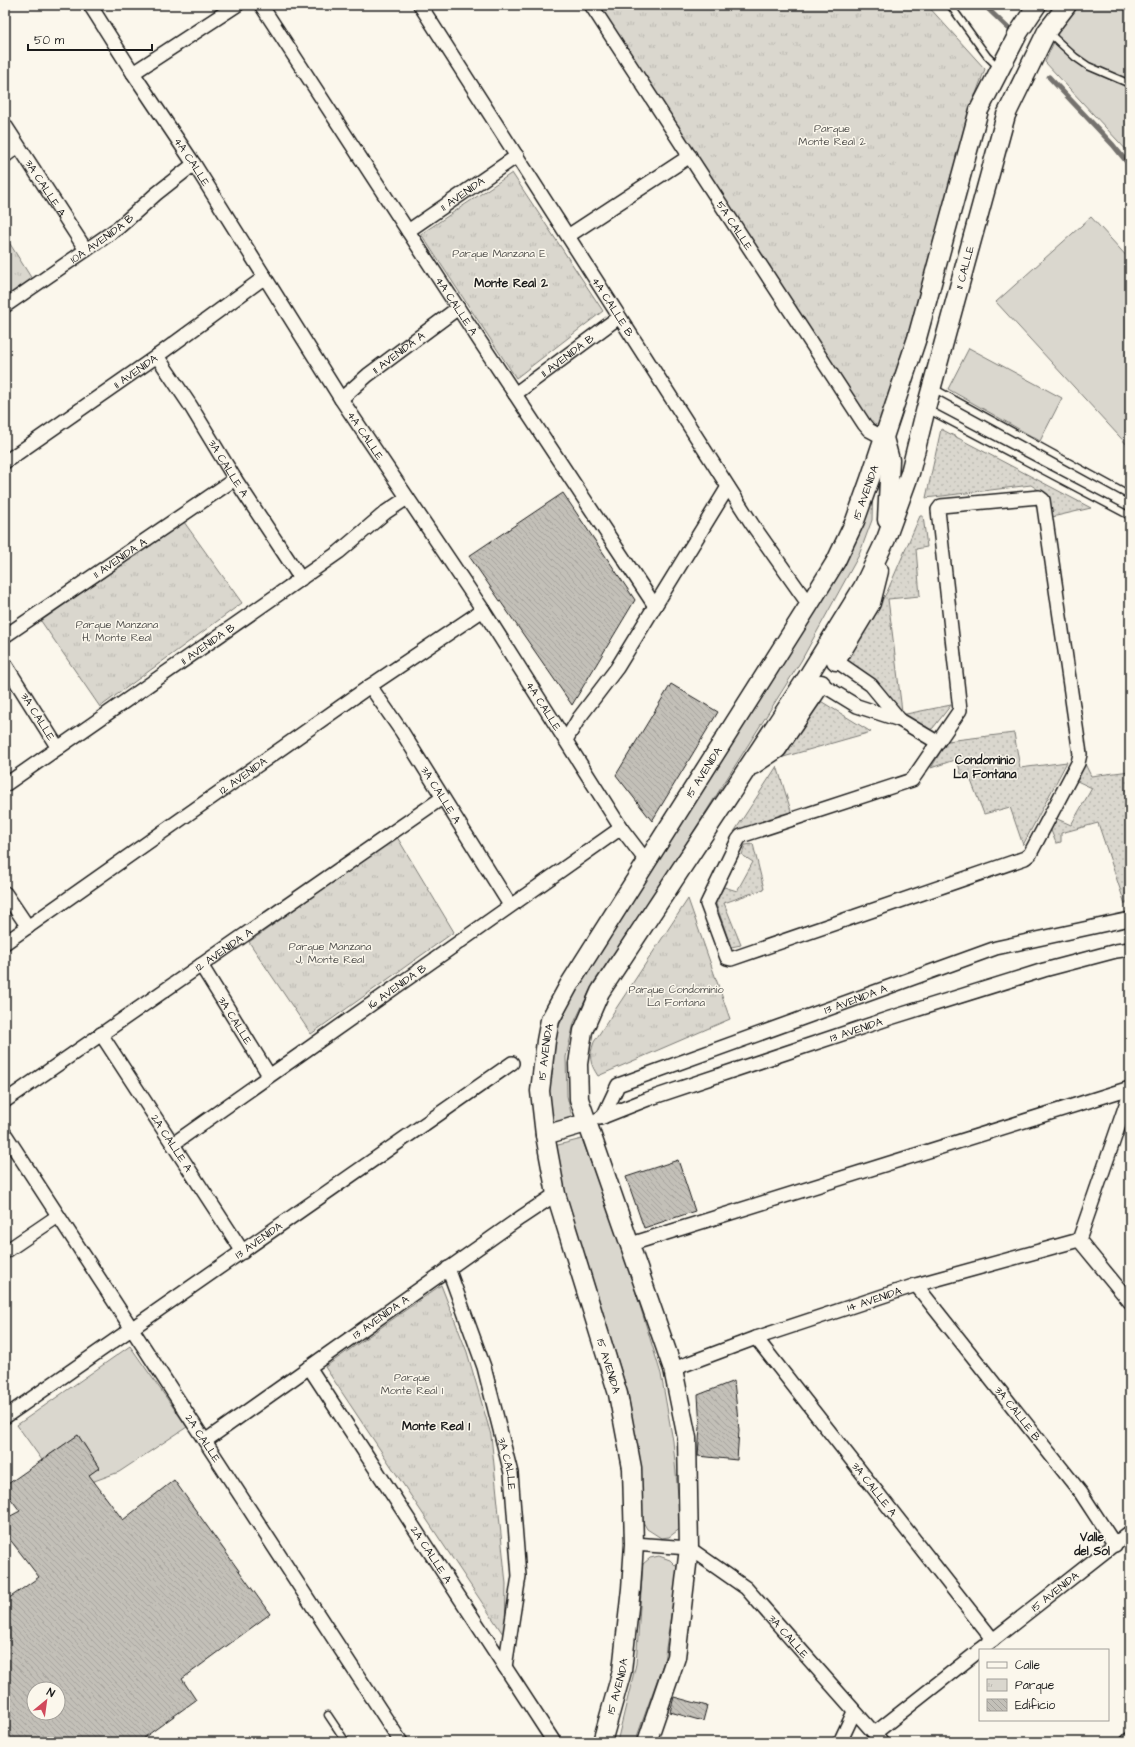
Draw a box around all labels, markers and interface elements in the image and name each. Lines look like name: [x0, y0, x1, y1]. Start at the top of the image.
scale bar: [28, 26, 152, 52]
text: 50 m: [34, 32, 65, 49]
park label: Parque Monte Real 2: [798, 121, 866, 149]
street label: 4A CALLE: [170, 135, 213, 190]
street label: 3A CALLE A: [21, 157, 69, 220]
street label: 11 AVENIDA: [438, 174, 488, 214]
street label: 5A CALLE: [713, 198, 756, 254]
street label: 10A AVENIDA B: [67, 210, 137, 267]
street label: 11 CALLE: [952, 244, 978, 291]
park label: Parque Manzana E: [452, 246, 546, 261]
street label: 4A CALLE A: [432, 274, 481, 338]
street label: 4A CALLE B: [588, 274, 637, 340]
district label: Monte Real 2: [474, 275, 548, 292]
street label: 11 AVENIDA A: [369, 328, 428, 377]
street label: 11 AVENIDA B: [538, 331, 597, 380]
street label: 11 AVENIDA: [111, 351, 161, 392]
street label: 4A CALLE: [343, 408, 387, 463]
street label: 3A CALLE A: [205, 437, 252, 500]
street label: 15 AVENIDA: [849, 463, 882, 522]
street label: 11 AVENIDA A: [90, 534, 150, 582]
park label: Parque Manzana H, Monte Real: [76, 617, 159, 645]
street label: 11 AVENIDA B: [178, 620, 238, 668]
street label: 4A CALLE: [522, 679, 565, 734]
street label: 3A CALLE: [17, 690, 59, 744]
street label: 15 AVENIDA: [682, 744, 726, 800]
district label: Condominio La Fontana: [953, 752, 1018, 783]
street label: 12 AVENIDA: [216, 754, 270, 798]
street label: 3A CALLE A: [417, 763, 464, 827]
street label: 12 AVENIDA A: [192, 925, 256, 975]
park label: Parque Manzana J, Monte Real: [289, 939, 372, 967]
street label: 16 AVENIDA B: [365, 961, 430, 1012]
street label: 13 AVENIDA A: [822, 981, 889, 1018]
park label: Parque Condominio La Fontana: [628, 982, 724, 1010]
street label: 3A CALLE: [214, 994, 255, 1048]
street label: 13 AVENIDA: [828, 1014, 884, 1046]
street label: 15 AVENIDA: [534, 1022, 557, 1081]
street label: 2A CALLE A: [147, 1112, 196, 1175]
street label: 13 AVENIDA: [232, 1219, 285, 1262]
street label: 14 AVENIDA: [845, 1283, 903, 1315]
street label: 13 AVENIDA A: [349, 1292, 412, 1342]
street label: 15 AVENIDA: [593, 1337, 624, 1395]
park label: Parque Monte Real 1: [381, 1370, 444, 1398]
street label: 3A CALLE B: [991, 1383, 1044, 1444]
street label: 2A CALLE: [182, 1412, 224, 1466]
district label: Monte Real 1: [402, 1418, 471, 1435]
street label: 3A CALLE: [494, 1436, 519, 1491]
street label: 3A CALLE A: [848, 1459, 900, 1520]
street label: 2A CALLE A: [407, 1523, 455, 1586]
district label: Valle del Sol: [1073, 1529, 1110, 1560]
street label: 15 AVENIDA: [1028, 1568, 1082, 1615]
street label: 3A CALLE: [765, 1611, 812, 1662]
legend: [979, 1649, 1109, 1721]
text: Calle: [1015, 1657, 1040, 1674]
street label: 15 AVENIDA: [603, 1658, 631, 1716]
text: Parque: [1015, 1677, 1055, 1694]
north arrow: [26, 1681, 66, 1721]
text: N: [44, 1684, 57, 1701]
text: Edificio: [1015, 1697, 1055, 1714]

